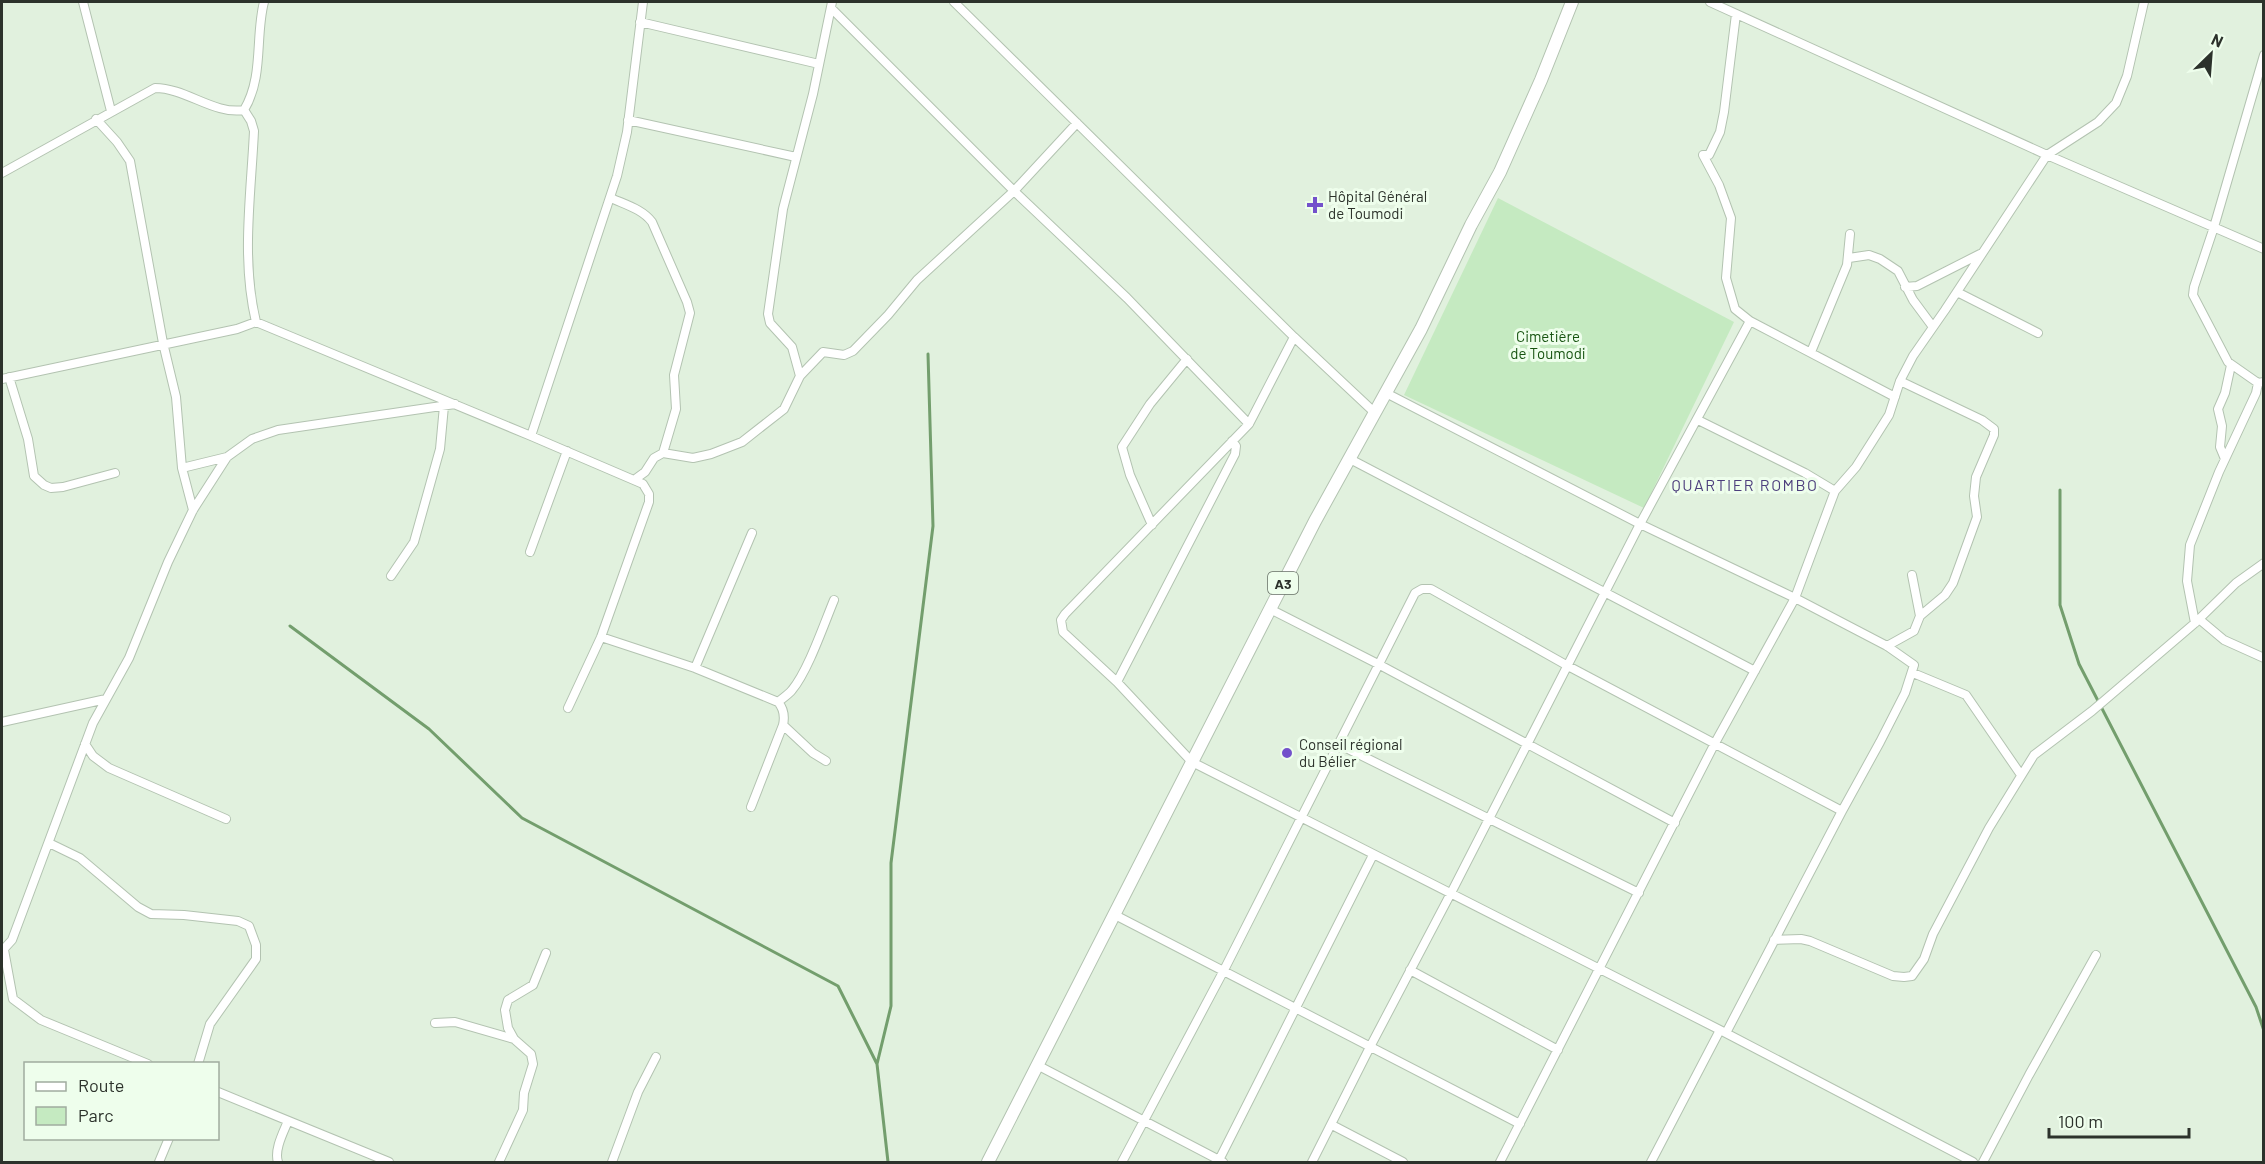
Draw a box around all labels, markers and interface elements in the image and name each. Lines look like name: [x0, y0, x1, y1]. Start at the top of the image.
north arrow: [2181, 24, 2241, 84]
text: N: [2209, 29, 2226, 51]
place label: Hôpital Général de Toumodi: [1328, 187, 1427, 222]
marker: Hôpital Général de Toumodi: [1306, 196, 1324, 214]
park label: Cimetière de Toumodi: [1510, 327, 1586, 362]
district label: QUARTIER ROMBO: [1671, 475, 1819, 494]
road number: A3: [1268, 572, 1298, 594]
place label: Conseil régional du Bélier: [1299, 735, 1402, 770]
marker: Conseil régional du Bélier: [1280, 746, 1294, 760]
legend: [24, 1062, 219, 1140]
text: Route: [78, 1074, 124, 1096]
scale bar: [2049, 1101, 2188, 1139]
text: Parc: [78, 1104, 114, 1126]
text: 100 m: [2058, 1110, 2103, 1132]

